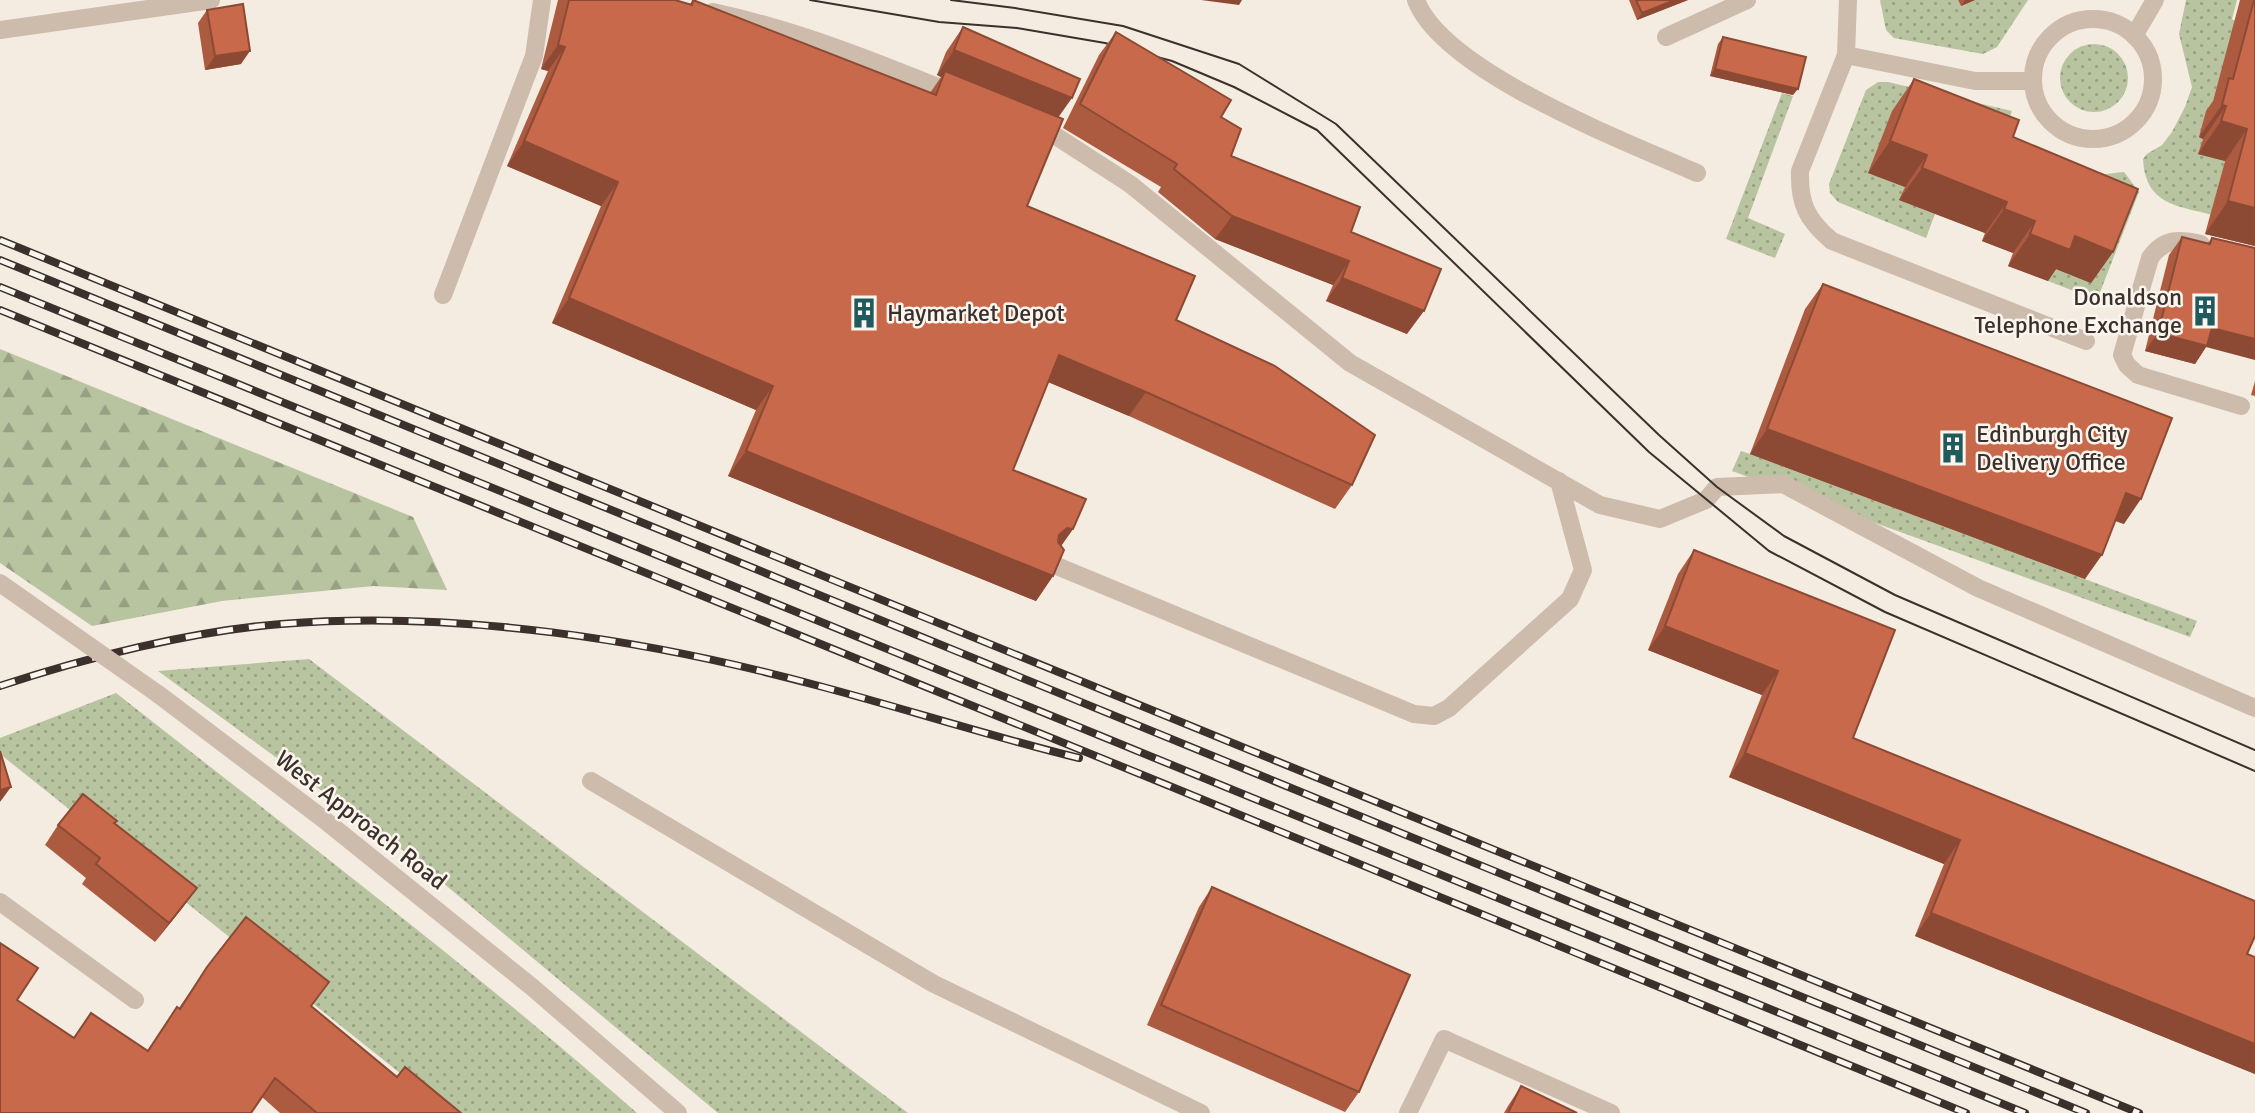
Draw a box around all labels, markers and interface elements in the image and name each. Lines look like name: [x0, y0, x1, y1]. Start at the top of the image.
place label: Donaldson Telephone Exchange: [1974, 282, 2182, 340]
building icon: Donaldson Telephone Exchange: [2188, 294, 2222, 328]
building icon: Haymarket Depot: [847, 296, 881, 330]
place label: Haymarket Depot: [887, 298, 1065, 328]
place label: Edinburgh City Delivery Office: [1976, 419, 2128, 477]
building icon: Edinburgh City Delivery Office: [1936, 431, 1970, 465]
street label: West Approach Road: [269, 744, 453, 896]

